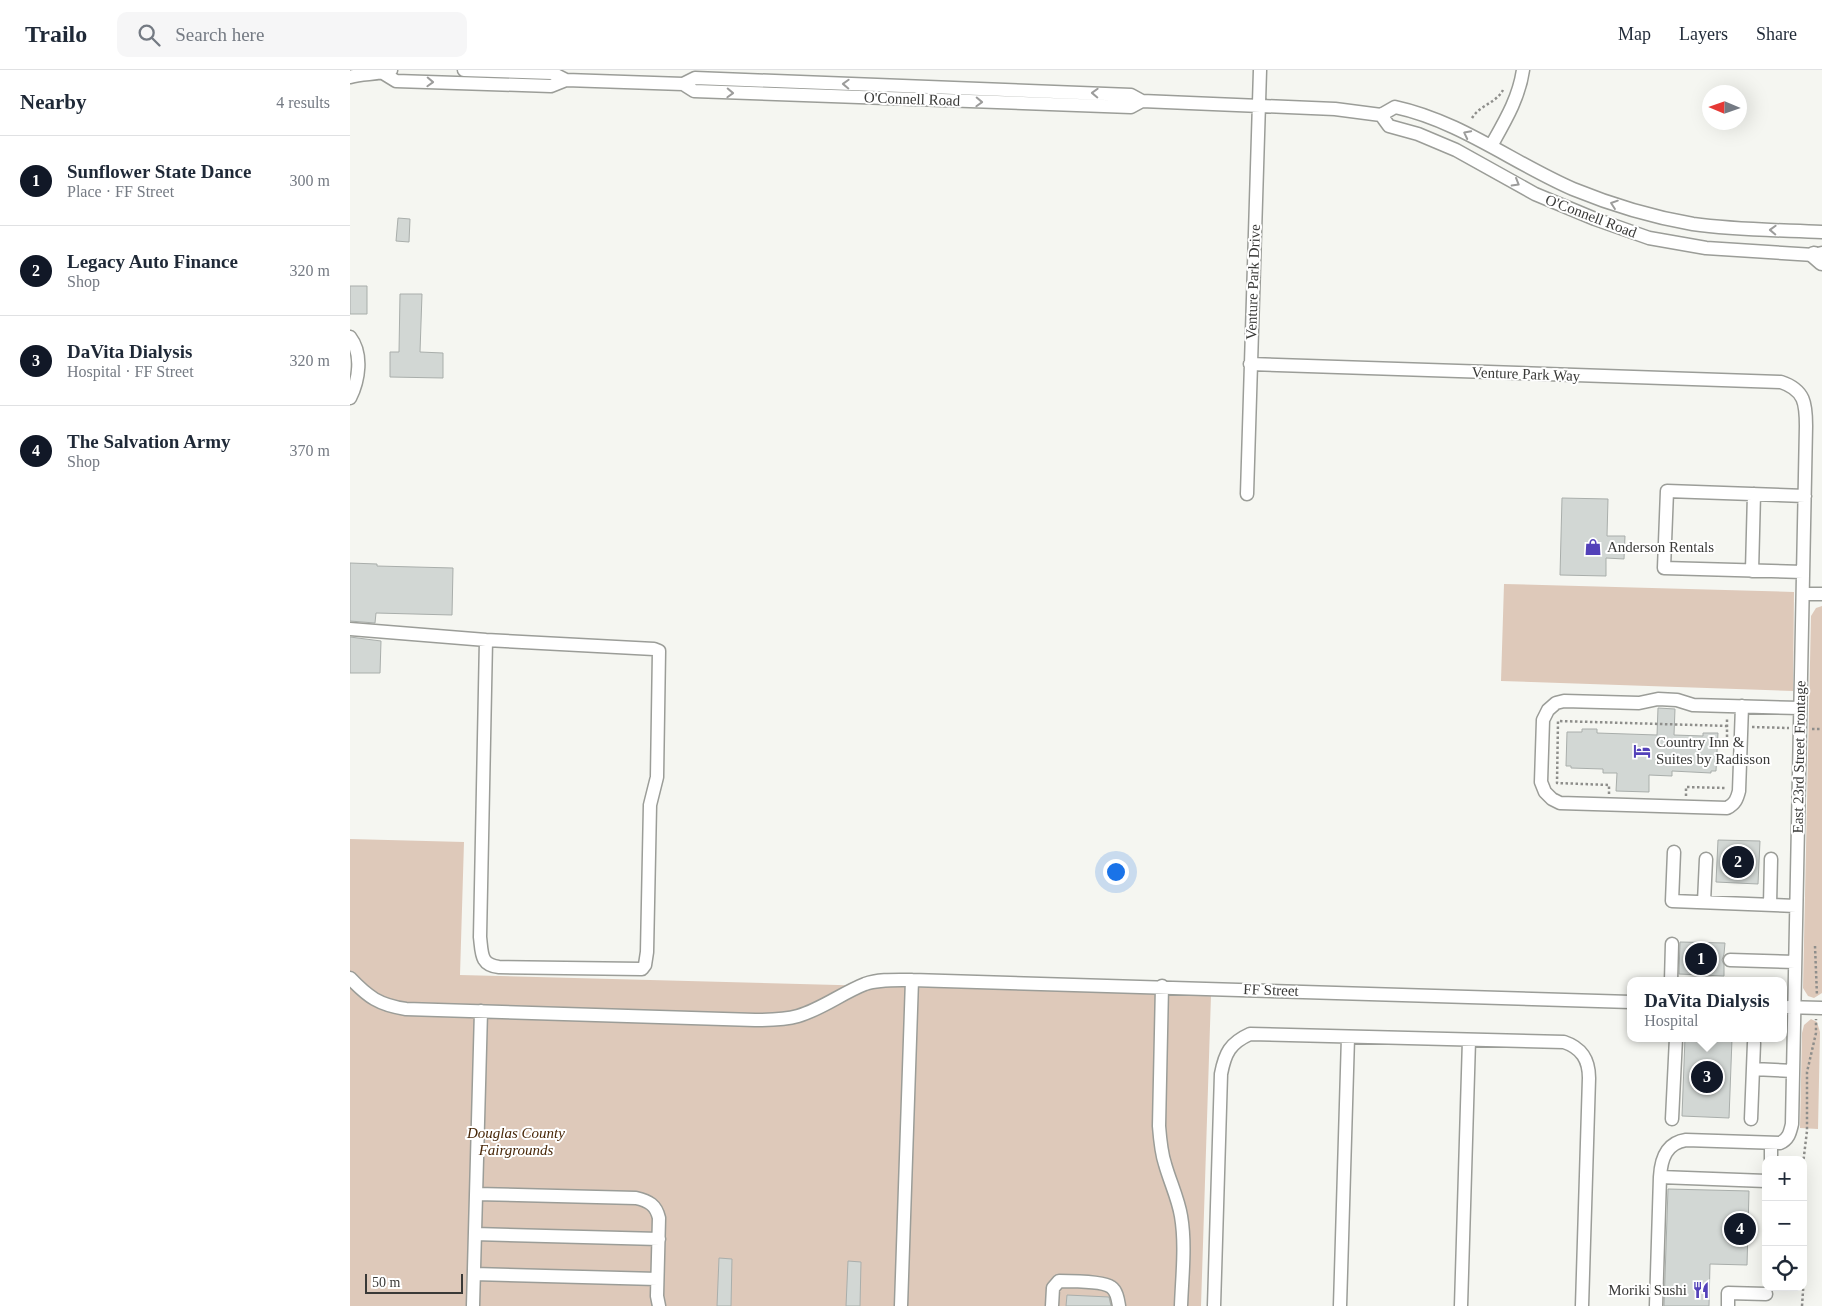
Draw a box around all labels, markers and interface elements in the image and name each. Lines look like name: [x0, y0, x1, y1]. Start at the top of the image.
search box: [117, 12, 467, 57]
text: Trailo: [25, 21, 87, 47]
icon: search: [135, 21, 163, 49]
text: Search here: [175, 24, 264, 45]
text: Map: [1618, 24, 1651, 44]
text: Layers: [1679, 24, 1728, 44]
text: Share: [1756, 24, 1797, 44]
one-way arrow: [426, 77, 434, 87]
one-way arrow: [841, 78, 849, 89]
north arrow: [1702, 85, 1747, 130]
one-way arrow: [726, 87, 734, 98]
one-way arrow: [1091, 88, 1099, 99]
street label: O'Connell Road: [864, 89, 961, 109]
text: Nearby: [20, 90, 87, 114]
text: 4 results: [276, 94, 330, 111]
one-way arrow: [976, 96, 984, 107]
one-way arrow: [1464, 130, 1473, 140]
text: Sunflower State Dance: [67, 161, 251, 182]
text: 1: [32, 172, 40, 189]
text: 300 m: [290, 172, 330, 189]
one-way arrow: [1511, 177, 1520, 187]
text: Place · FF Street: [67, 183, 174, 200]
street label: O'Connell Road: [1543, 191, 1639, 241]
one-way arrow: [1610, 200, 1618, 210]
street label: Venture Park Drive: [1243, 224, 1263, 340]
one-way arrow: [1769, 225, 1777, 235]
text: Legacy Auto Finance: [67, 251, 238, 272]
text: 2: [32, 262, 40, 279]
text: 320 m: [290, 262, 330, 279]
text: Shop: [67, 273, 100, 290]
text: DaVita Dialysis: [67, 341, 192, 362]
text: 3: [32, 352, 40, 369]
text: 320 m: [290, 352, 330, 369]
text: Hospital · FF Street: [67, 363, 194, 380]
street label: Venture Park Way: [1472, 364, 1581, 384]
text: The Salvation Army: [67, 431, 231, 452]
text: 4: [32, 442, 40, 459]
text: 370 m: [290, 442, 330, 459]
text: Shop: [67, 453, 100, 470]
shop icon: Anderson Rentals: [1583, 537, 1603, 557]
place label: Anderson Rentals: [1607, 539, 1714, 555]
street label: East 23rd Street Frontage: [1790, 680, 1808, 834]
place label: Country Inn & Suites by Radisson: [1656, 734, 1771, 767]
hotel icon: Country Inn & Suites by Radisson: [1632, 741, 1652, 761]
pin: 2: [1722, 843, 1754, 881]
your location: [1103, 859, 1129, 885]
pin: 1: [1685, 940, 1717, 978]
popup: [1627, 977, 1787, 1042]
street label: FF Street: [1243, 981, 1300, 999]
text: DaVita Dialysis: [1644, 990, 1770, 1011]
text: Hospital: [1644, 1012, 1698, 1029]
pin: 3: [1691, 1058, 1723, 1096]
park label: Douglas County Fairgrounds: [466, 1125, 565, 1158]
map controls: [1762, 1156, 1807, 1291]
button: +: [1762, 1156, 1807, 1201]
button: −: [1762, 1201, 1807, 1246]
pin: 4: [1724, 1210, 1756, 1248]
button: locate: [1762, 1246, 1807, 1291]
scale bar: [365, 1271, 462, 1294]
text: 50 m: [372, 1275, 400, 1290]
restaurant icon: Moriki Sushi: [1691, 1280, 1711, 1300]
place label: Moriki Sushi: [1608, 1282, 1687, 1298]

